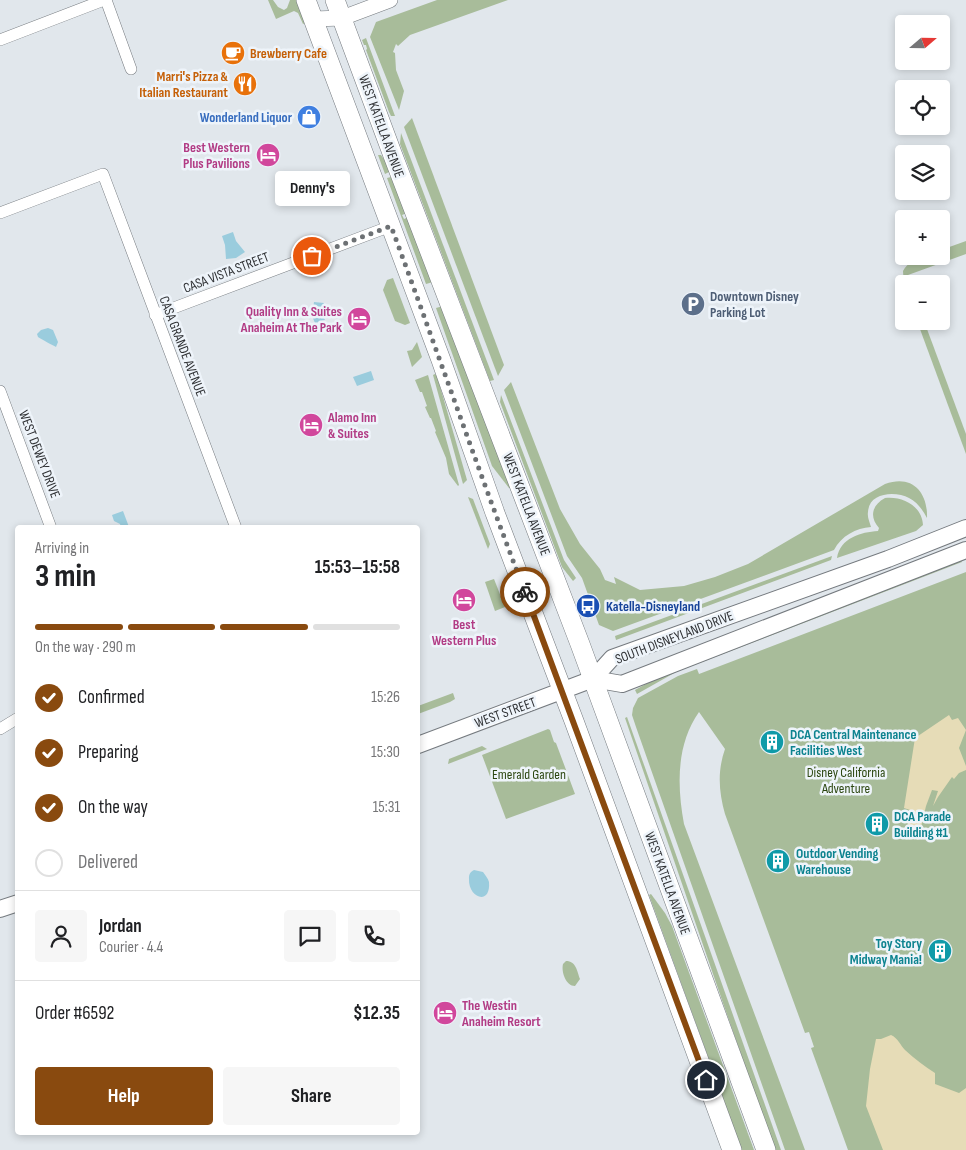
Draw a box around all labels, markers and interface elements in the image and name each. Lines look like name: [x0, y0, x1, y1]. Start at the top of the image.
north arrow: [895, 15, 950, 70]
map controls: [895, 15, 950, 330]
cafe icon: Brewberry Cafe: [220, 40, 246, 66]
place label: Brewberry Cafe: [250, 45, 327, 62]
place label: Marri's Pizza & Italian Restaurant: [139, 68, 229, 101]
restaurant icon: Marri's Pizza & Italian Restaurant: [232, 71, 258, 97]
street label: WEST KATELLA AVENUE: [355, 72, 408, 180]
button: locate: [895, 80, 950, 135]
shop icon: Wonderland Liquor: [296, 104, 322, 130]
place label: Wonderland Liquor: [200, 109, 293, 126]
place label: Best Western Plus Pavilions: [183, 139, 250, 172]
hotel icon: Best Western Plus Pavilions: [255, 142, 281, 168]
button: layers: [895, 145, 950, 200]
callout: Denny's: [274, 171, 350, 206]
text: Denny's: [290, 179, 335, 198]
button: +: [895, 210, 950, 265]
pin: [291, 235, 333, 277]
icon: bag: [298, 242, 326, 270]
street label: CASA VISTA STREET: [181, 248, 272, 297]
button: −: [895, 275, 950, 330]
place label: Downtown Disney Parking Lot: [710, 288, 799, 321]
parking icon: Downtown Disney Parking Lot: [680, 291, 706, 317]
street label: CASA GRANDE AVENUE: [156, 294, 210, 399]
place label: Quality Inn & Suites Anaheim At The Park: [240, 303, 342, 336]
hotel icon: Quality Inn & Suites Anaheim At The Park: [346, 306, 372, 332]
street label: WEST DEWEY DRIVE: [15, 408, 64, 501]
place label: Alamo Inn & Suites: [327, 409, 377, 442]
hotel icon: Alamo Inn & Suites: [298, 412, 324, 438]
street label: WEST KATELLA AVENUE: [499, 451, 554, 558]
text: Arriving in: [35, 539, 89, 558]
text: 15:53–15:58: [315, 556, 400, 579]
text: 3 min: [35, 557, 96, 596]
courier: [500, 567, 550, 617]
icon: bike: [511, 578, 539, 606]
hotel icon: Best Western Plus: [451, 587, 477, 613]
bus stop icon: Katella-Disneyland: [575, 593, 601, 619]
place label: Katella-Disneyland: [606, 598, 700, 615]
street label: SOUTH DISNEYLAND DRIVE: [613, 607, 736, 668]
place label: Best Western Plus: [432, 616, 496, 649]
text: On the way · 290 m: [35, 638, 136, 657]
icon: check: [35, 684, 63, 712]
text: Confirmed: [78, 686, 145, 709]
text: 15:26: [371, 688, 400, 707]
street label: WEST STREET: [472, 693, 538, 731]
place label: DCA Central Maintenance Facilities West: [790, 726, 916, 759]
building icon: DCA Central Maintenance Facilities West: [759, 729, 785, 755]
icon: check: [35, 739, 63, 767]
text: Preparing: [78, 741, 139, 764]
text: 15:30: [371, 743, 400, 762]
park label: Disney California Adventure: [807, 764, 885, 797]
park label: Emerald Garden: [492, 766, 566, 783]
icon: check: [35, 794, 63, 822]
text: On the way: [78, 796, 148, 819]
text: 15:31: [373, 798, 400, 817]
place label: DCA Parade Building #1: [894, 808, 951, 841]
building icon: DCA Parade Building #1: [864, 811, 890, 837]
street label: WEST KATELLA AVENUE: [641, 829, 694, 937]
place label: Outdoor Vending Warehouse: [796, 845, 878, 878]
building icon: Outdoor Vending Warehouse: [765, 848, 791, 874]
text: Delivered: [78, 851, 138, 874]
button: person: [35, 910, 87, 962]
button: chat: [284, 910, 336, 962]
button: phone: [348, 910, 400, 962]
text: Jordan: [99, 915, 142, 938]
place label: Toy Story Midway Mania!: [850, 935, 922, 968]
text: Courier · 4.4: [99, 938, 163, 957]
building icon: Toy Story Midway Mania!: [927, 938, 953, 964]
place label: The Westin Anaheim Resort: [461, 997, 541, 1030]
hotel icon: The Westin Anaheim Resort: [432, 1000, 458, 1026]
text: Order #6592: [35, 1002, 114, 1025]
text: $12.35: [353, 1002, 400, 1025]
pin: [685, 1059, 727, 1101]
icon: home: [692, 1066, 720, 1094]
button: Help: [35, 1067, 213, 1125]
button: Share: [223, 1067, 400, 1125]

